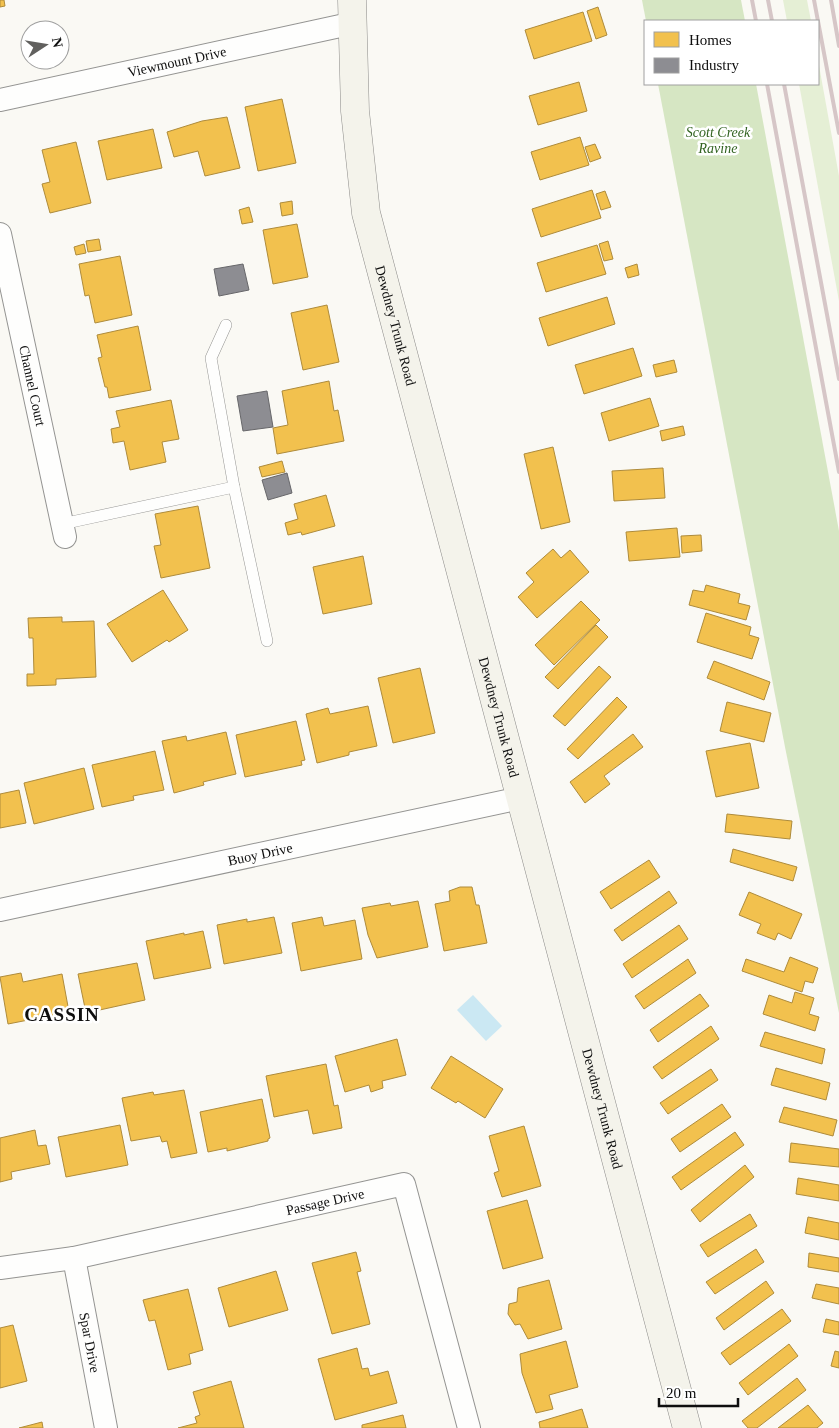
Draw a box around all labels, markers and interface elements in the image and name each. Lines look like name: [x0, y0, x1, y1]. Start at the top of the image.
north arrow: [20, 20, 70, 70]
legend: [644, 20, 819, 85]
text: Homes: [689, 32, 732, 48]
text: N: [49, 36, 66, 49]
street label: Viewmount Drive: [126, 43, 228, 80]
text: Industry: [689, 57, 739, 73]
park label: Scott Creek Ravine: [686, 125, 751, 156]
street label: Dewdney Trunk Road: [373, 264, 419, 387]
street label: Channel Court: [17, 344, 48, 427]
street label: Dewdney Trunk Road: [476, 655, 522, 779]
street label: Buoy Drive: [226, 840, 294, 868]
district label: CASSIN: [24, 1004, 100, 1025]
street label: Dewdney Trunk Road: [580, 1047, 626, 1170]
street label: Passage Drive: [285, 1186, 366, 1218]
street label: Spar Drive: [77, 1311, 103, 1374]
scale bar: [659, 1376, 738, 1408]
text: 20 m: [666, 1385, 697, 1401]

